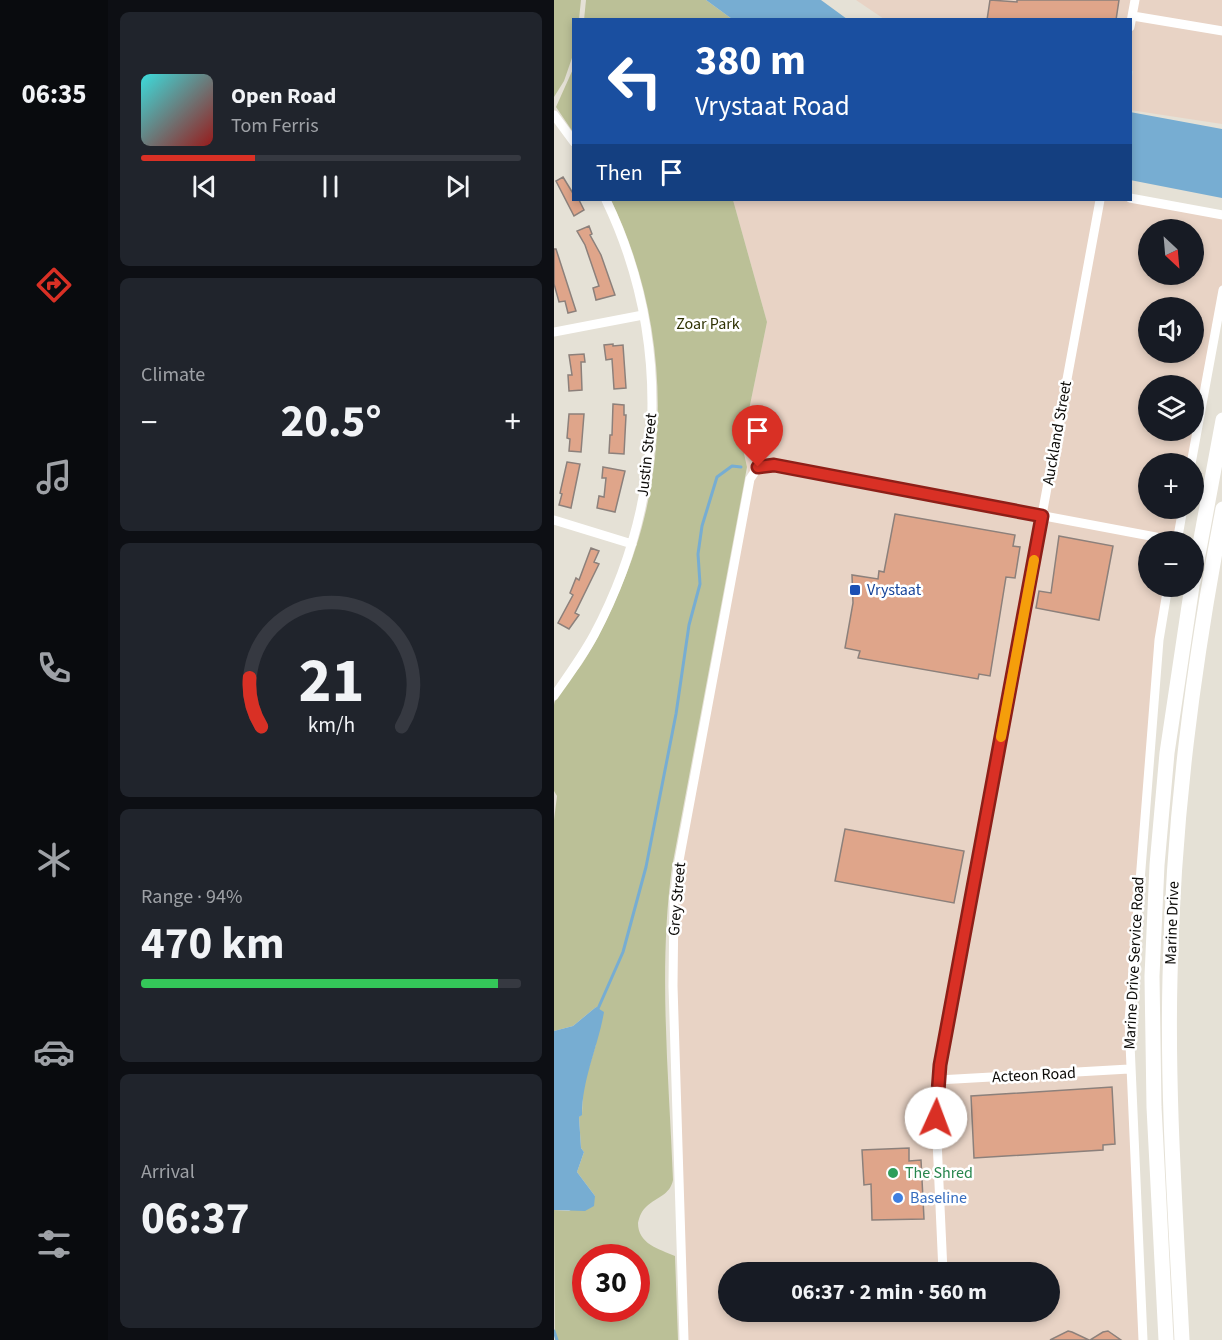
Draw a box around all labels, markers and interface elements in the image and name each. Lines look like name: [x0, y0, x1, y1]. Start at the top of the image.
text: 380 m: [695, 31, 806, 91]
icon: left: [596, 42, 674, 120]
text: 06:35: [21, 75, 87, 114]
text: Open Road: [231, 80, 336, 112]
text: Vrystaat Road: [695, 87, 850, 126]
text: Tom Ferris: [231, 112, 319, 140]
icon: arrive: [655, 156, 688, 189]
text: Then: [596, 157, 643, 189]
icon: previous: [188, 170, 221, 203]
icon: pause: [314, 170, 347, 203]
icon: next: [441, 170, 474, 203]
north arrow: [1138, 219, 1204, 285]
map controls: [1138, 219, 1204, 597]
icon: directions: [33, 264, 75, 306]
button: sound: [1138, 297, 1204, 363]
park label: Zoar Park: [676, 313, 740, 335]
text: Climate: [141, 361, 205, 389]
button: layers: [1138, 375, 1204, 441]
street label: Auckland Street: [1037, 379, 1077, 487]
text: 20.5°: [280, 390, 382, 454]
text: −: [141, 399, 157, 446]
text: +: [505, 399, 521, 446]
pin: [732, 405, 783, 467]
street label: Justin Street: [632, 411, 662, 498]
icon: arrive: [741, 414, 774, 447]
button: +: [1138, 453, 1204, 519]
icon: music: [33, 456, 75, 498]
button: −: [1138, 531, 1204, 597]
place label: Vrystaat: [867, 579, 922, 601]
marker: Vrystaat: [848, 583, 862, 597]
text: 21: [298, 637, 364, 726]
icon: phone: [33, 647, 75, 689]
text: km/h: [307, 710, 355, 741]
icon: climate: [33, 839, 75, 881]
street label: Grey Street: [663, 861, 691, 937]
street label: Marine Drive Service Road: [1118, 876, 1150, 1050]
street label: Marine Drive: [1160, 881, 1184, 965]
text: Range · 94%: [141, 883, 242, 911]
text: 470 km: [141, 912, 285, 976]
icon: car: [33, 1031, 75, 1073]
street label: Acteon Road: [992, 1062, 1076, 1088]
position arrow: [904, 1086, 968, 1150]
text: Arrival: [141, 1158, 195, 1186]
place label: The Shred: [905, 1162, 973, 1184]
marker: The Shred: [886, 1166, 900, 1180]
text: 06:37: [141, 1187, 250, 1251]
place label: Baseline: [910, 1187, 967, 1209]
marker: Baseline: [891, 1191, 905, 1205]
icon: filters: [33, 1223, 75, 1265]
speed limit sign: 30: [572, 1244, 650, 1322]
text: 06:37 · 2 min · 560 m: [791, 1276, 987, 1308]

